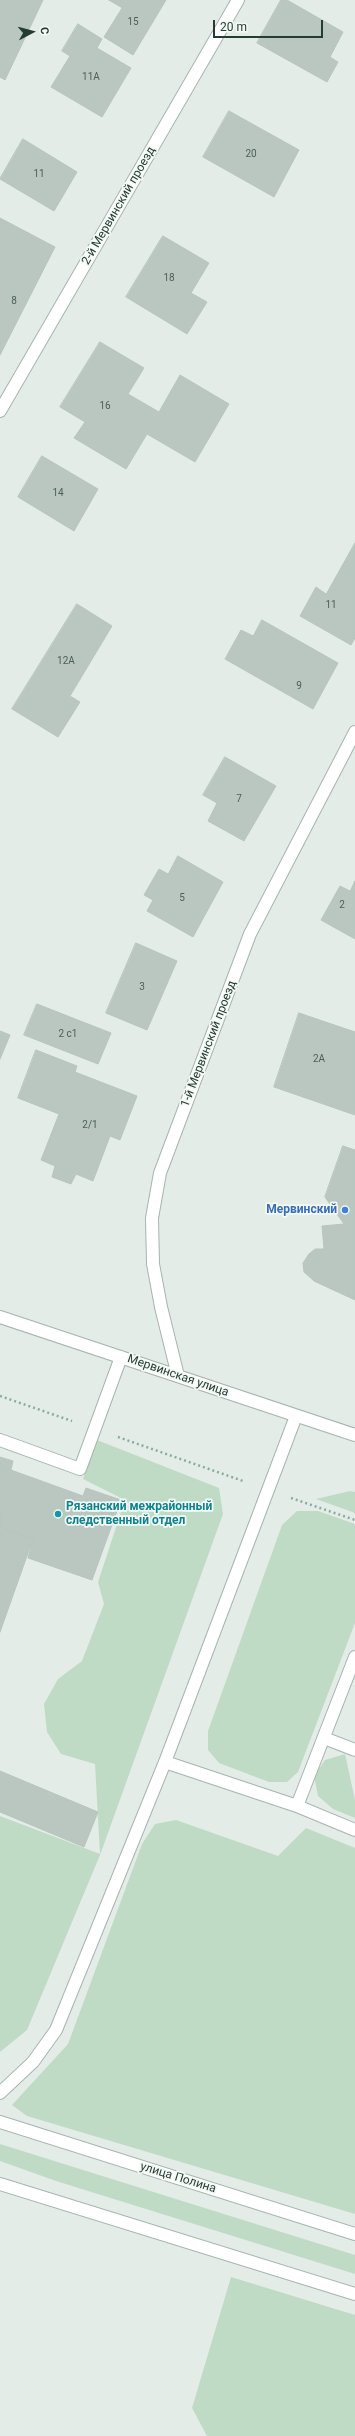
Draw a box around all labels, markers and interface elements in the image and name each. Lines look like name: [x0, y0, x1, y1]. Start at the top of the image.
north arrow: [12, 12, 52, 52]
scale bar: [215, 12, 325, 38]
house number: 15: [127, 16, 139, 28]
text: 20 m: [220, 20, 247, 34]
text: С: [38, 26, 51, 35]
house number: 11А: [82, 71, 100, 83]
street label: 2-й Мервинский проезд: [79, 144, 159, 268]
house number: 20: [245, 148, 257, 160]
house number: 11: [33, 168, 45, 180]
house number: 18: [163, 272, 175, 284]
house number: 8: [11, 295, 17, 307]
house number: 16: [99, 400, 111, 412]
house number: 14: [52, 487, 64, 499]
house number: 11: [325, 599, 337, 611]
house number: 12А: [57, 655, 75, 667]
house number: 9: [296, 680, 302, 692]
house number: 7: [236, 793, 242, 805]
house number: 5: [179, 892, 185, 904]
house number: 2: [339, 899, 345, 911]
street label: 1-й Мервинский проезд: [178, 979, 240, 1109]
house number: 3: [139, 981, 145, 993]
house number: 2 с1: [59, 1028, 77, 1040]
house number: 2А: [313, 1053, 325, 1065]
house number: 2/1: [82, 1119, 98, 1131]
place label: Мервинский: [266, 1203, 337, 1217]
marker: Мервинский: [340, 1205, 350, 1215]
street label: Мервинская улица: [126, 1352, 230, 1400]
place label: Рязанский межрайонный следственный отдел: [66, 1500, 212, 1528]
marker: Рязанский межрайонный следственный отдел: [53, 1509, 63, 1519]
street label: улица Полина: [138, 2160, 218, 2196]

